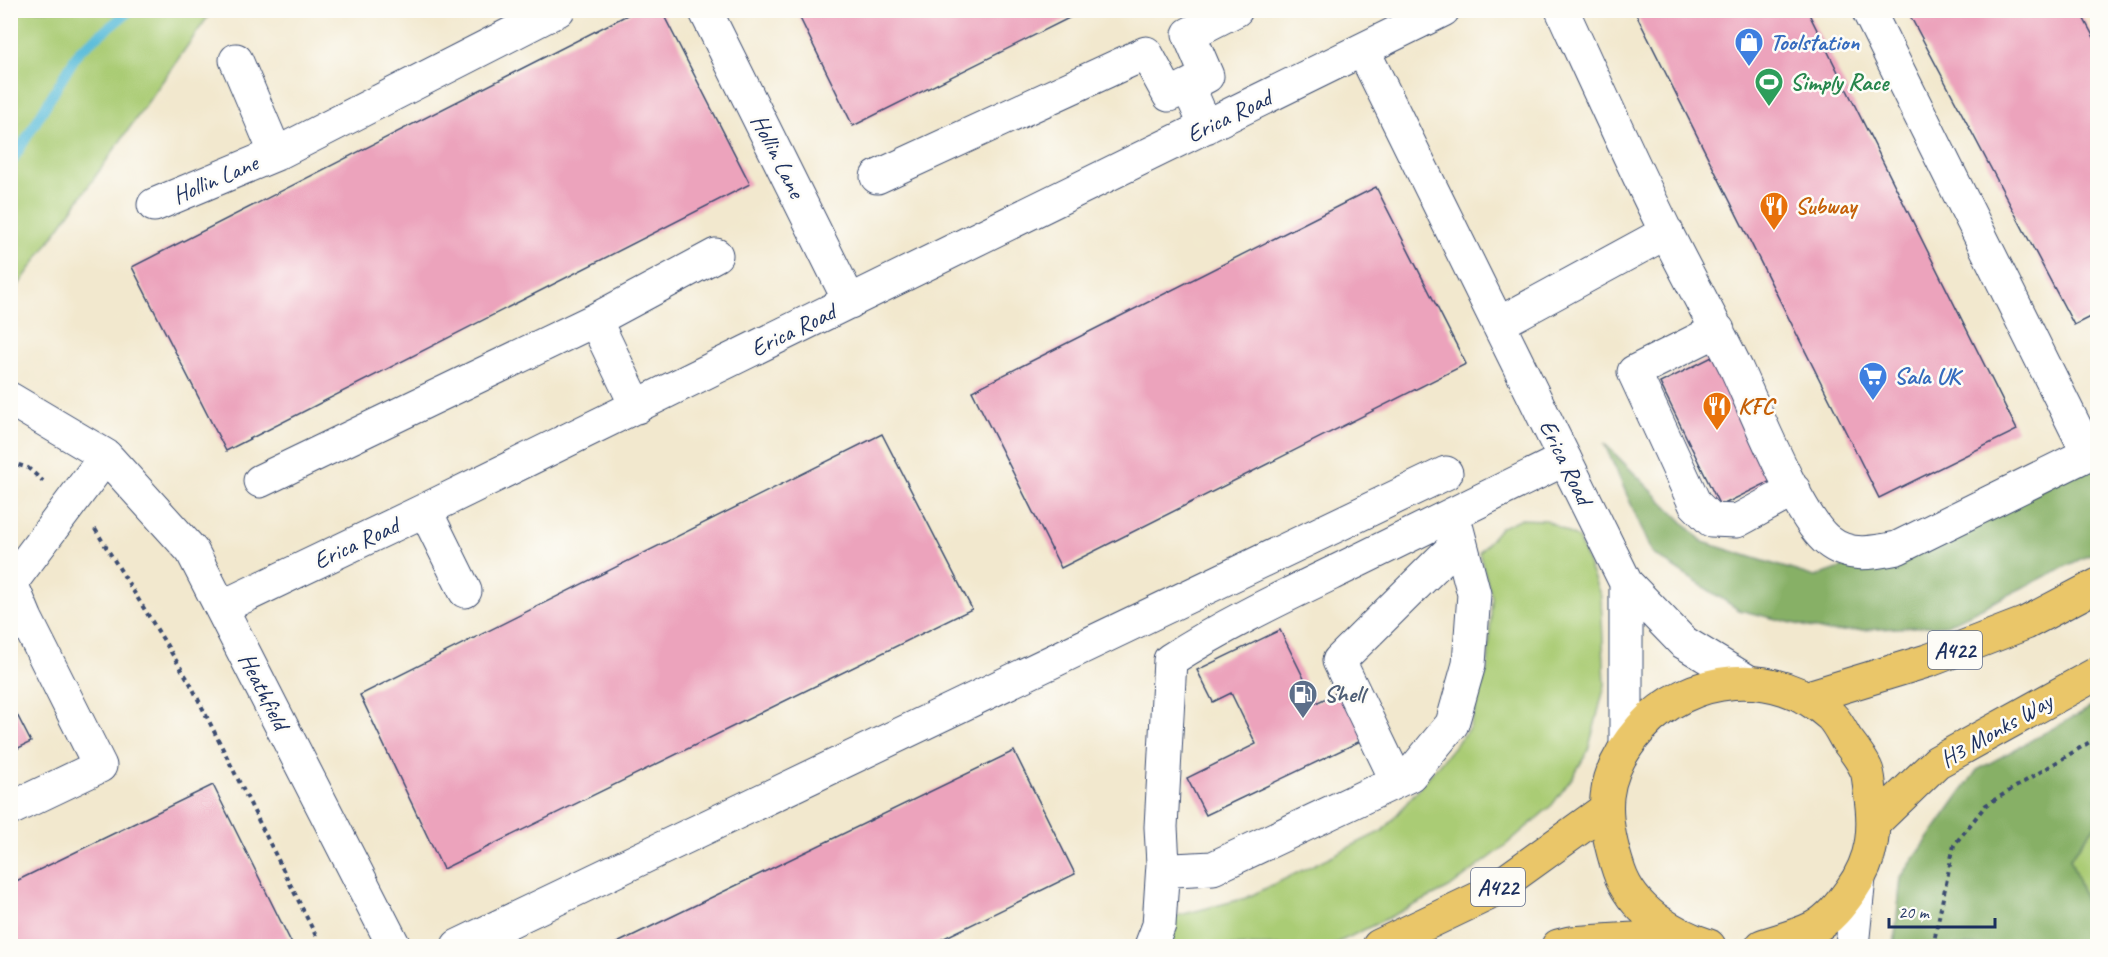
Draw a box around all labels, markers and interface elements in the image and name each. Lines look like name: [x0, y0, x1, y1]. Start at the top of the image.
shop icon: Toolstation: [1733, 26, 1765, 68]
place label: Toolstation: [1770, 27, 1860, 57]
sports icon: Simply Race: [1753, 66, 1785, 108]
place label: Simply Race: [1790, 67, 1890, 97]
street label: Erica Road: [1182, 81, 1280, 149]
street label: Hollin Lane: [744, 109, 813, 205]
street label: Hollin Lane: [168, 147, 264, 210]
restaurant icon: Subway: [1758, 190, 1790, 232]
place label: Subway: [1795, 191, 1859, 221]
street label: Erica Road: [746, 295, 844, 363]
supermarket icon: Sala UK: [1857, 360, 1889, 402]
place label: Sala UK: [1894, 361, 1964, 391]
restaurant icon: KFC: [1701, 390, 1733, 432]
place label: KFC: [1738, 391, 1777, 421]
street label: Erica Road: [1533, 415, 1601, 513]
street label: Erica Road: [308, 509, 407, 576]
road number: A422: [1928, 631, 1982, 669]
street label: Heathfield: [232, 648, 298, 738]
fuel station icon: Shell: [1287, 678, 1319, 720]
place label: Shell: [1324, 679, 1369, 709]
street label: H3 Monks Way: [1935, 685, 2059, 774]
road number: A422: [1471, 868, 1525, 906]
scale bar: [1889, 891, 1996, 929]
text: 20 m: [1898, 901, 1931, 923]

